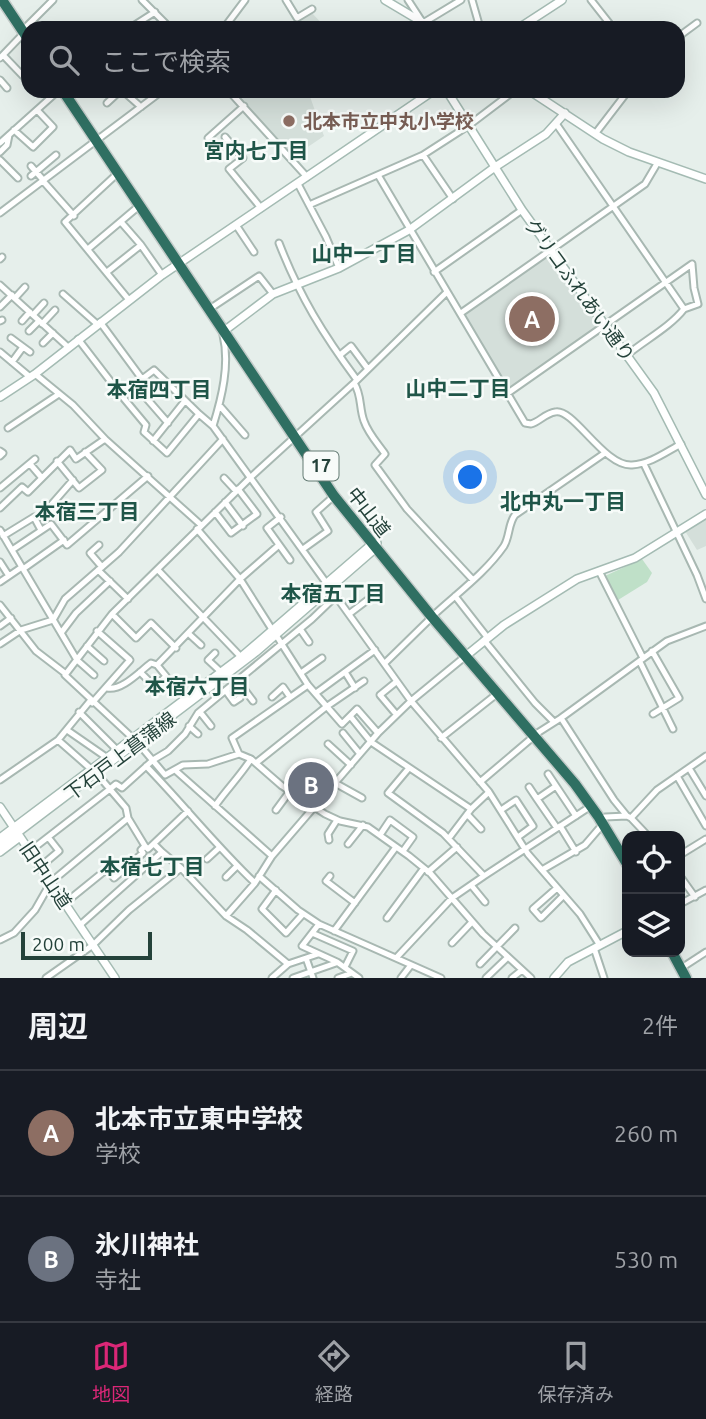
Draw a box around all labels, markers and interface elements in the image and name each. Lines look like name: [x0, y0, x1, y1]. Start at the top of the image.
search box: [21, 21, 685, 98]
icon: search: [45, 41, 83, 79]
text: ここで検索: [101, 47, 231, 76]
place label: 北本市立中丸小学校: [303, 110, 474, 132]
marker: 北本市立中丸小学校: [281, 113, 297, 129]
district label: 宮内七丁目: [204, 138, 309, 162]
street label: グリコふれあい通り: [521, 214, 639, 366]
district label: 山中一丁目: [312, 241, 417, 265]
pin: A: [509, 293, 555, 345]
district label: 山中二丁目: [406, 376, 511, 400]
district label: 本宿四丁目: [107, 377, 212, 401]
road number: 17: [304, 452, 338, 480]
your location: [453, 460, 487, 494]
street label: 中山道: [343, 483, 395, 541]
district label: 北中丸一丁目: [500, 489, 626, 513]
district label: 本宿三丁目: [35, 499, 140, 523]
district label: 本宿五丁目: [281, 581, 386, 605]
district label: 本宿六丁目: [145, 674, 250, 698]
street label: 下石戸上菖蒲線: [60, 707, 180, 805]
pin: B: [288, 759, 334, 811]
map controls: [622, 831, 685, 957]
button: locate: [622, 831, 685, 894]
street label: 旧中山道: [16, 837, 76, 913]
district label: 本宿七丁目: [100, 854, 205, 878]
button: layers: [622, 894, 685, 957]
scale bar: [21, 929, 152, 961]
text: 200 m: [32, 933, 85, 955]
text: 周辺: [28, 1009, 88, 1043]
text: 2件: [642, 1013, 678, 1038]
text: 北本市立東中学校: [95, 1104, 303, 1133]
text: A: [43, 1121, 59, 1146]
text: 260 m: [614, 1121, 678, 1146]
text: 学校: [95, 1141, 141, 1166]
text: 氷川神社: [95, 1230, 199, 1259]
text: B: [43, 1247, 59, 1272]
text: 530 m: [614, 1247, 678, 1272]
text: 寺社: [95, 1267, 141, 1292]
tab: 地図: [92, 1337, 130, 1406]
tab: 経路: [315, 1337, 353, 1406]
tab: 保存済み: [538, 1337, 614, 1406]

